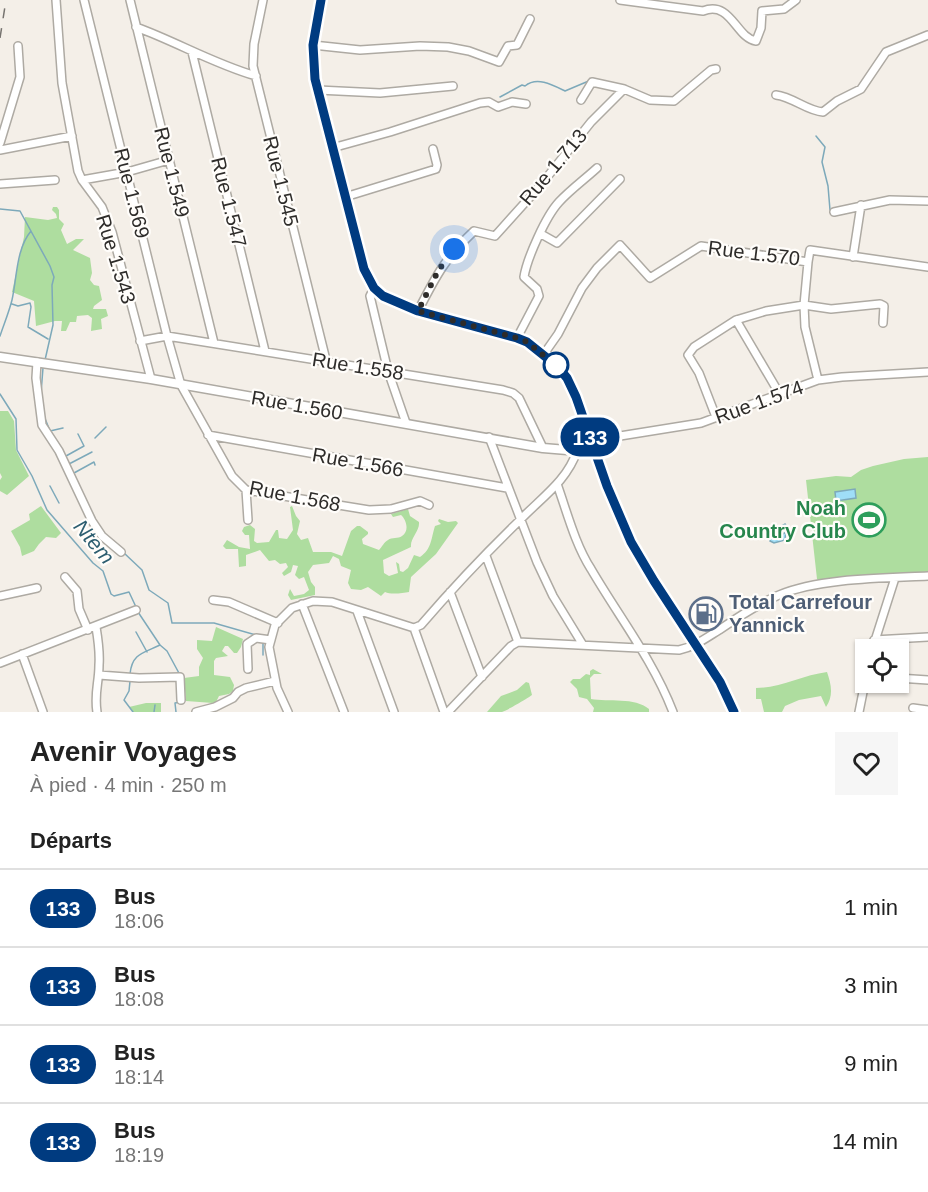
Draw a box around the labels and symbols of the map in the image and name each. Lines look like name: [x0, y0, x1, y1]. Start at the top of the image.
street label: Rue 1.549: [150, 125, 194, 219]
street label: Rue 1.713: [515, 125, 591, 209]
street label: Rue 1.545: [259, 134, 303, 228]
street label: Rue 1.569: [110, 146, 154, 240]
street label: Rue 1.547: [207, 155, 251, 249]
street label: Rue 1.543: [92, 212, 140, 306]
your location: [439, 234, 469, 264]
street label: Rue 1.570: [707, 236, 801, 270]
street label: Rue 1.558: [311, 348, 405, 384]
unlabelled marker: [543, 352, 569, 378]
street label: Rue 1.574: [712, 376, 806, 428]
street label: Rue 1.560: [250, 386, 344, 424]
line badge: 133: [556, 418, 624, 456]
street label: Rue 1.566: [311, 443, 405, 481]
street label: Rue 1.568: [248, 476, 342, 516]
place label: Noah Country Club: [719, 497, 846, 542]
sports icon: Noah Country Club: [851, 502, 887, 538]
water label: Ntem: [69, 515, 119, 568]
place label: Total Carrefour Yannick: [729, 591, 872, 636]
fuel station icon: Total Carrefour Yannick: [688, 596, 724, 632]

